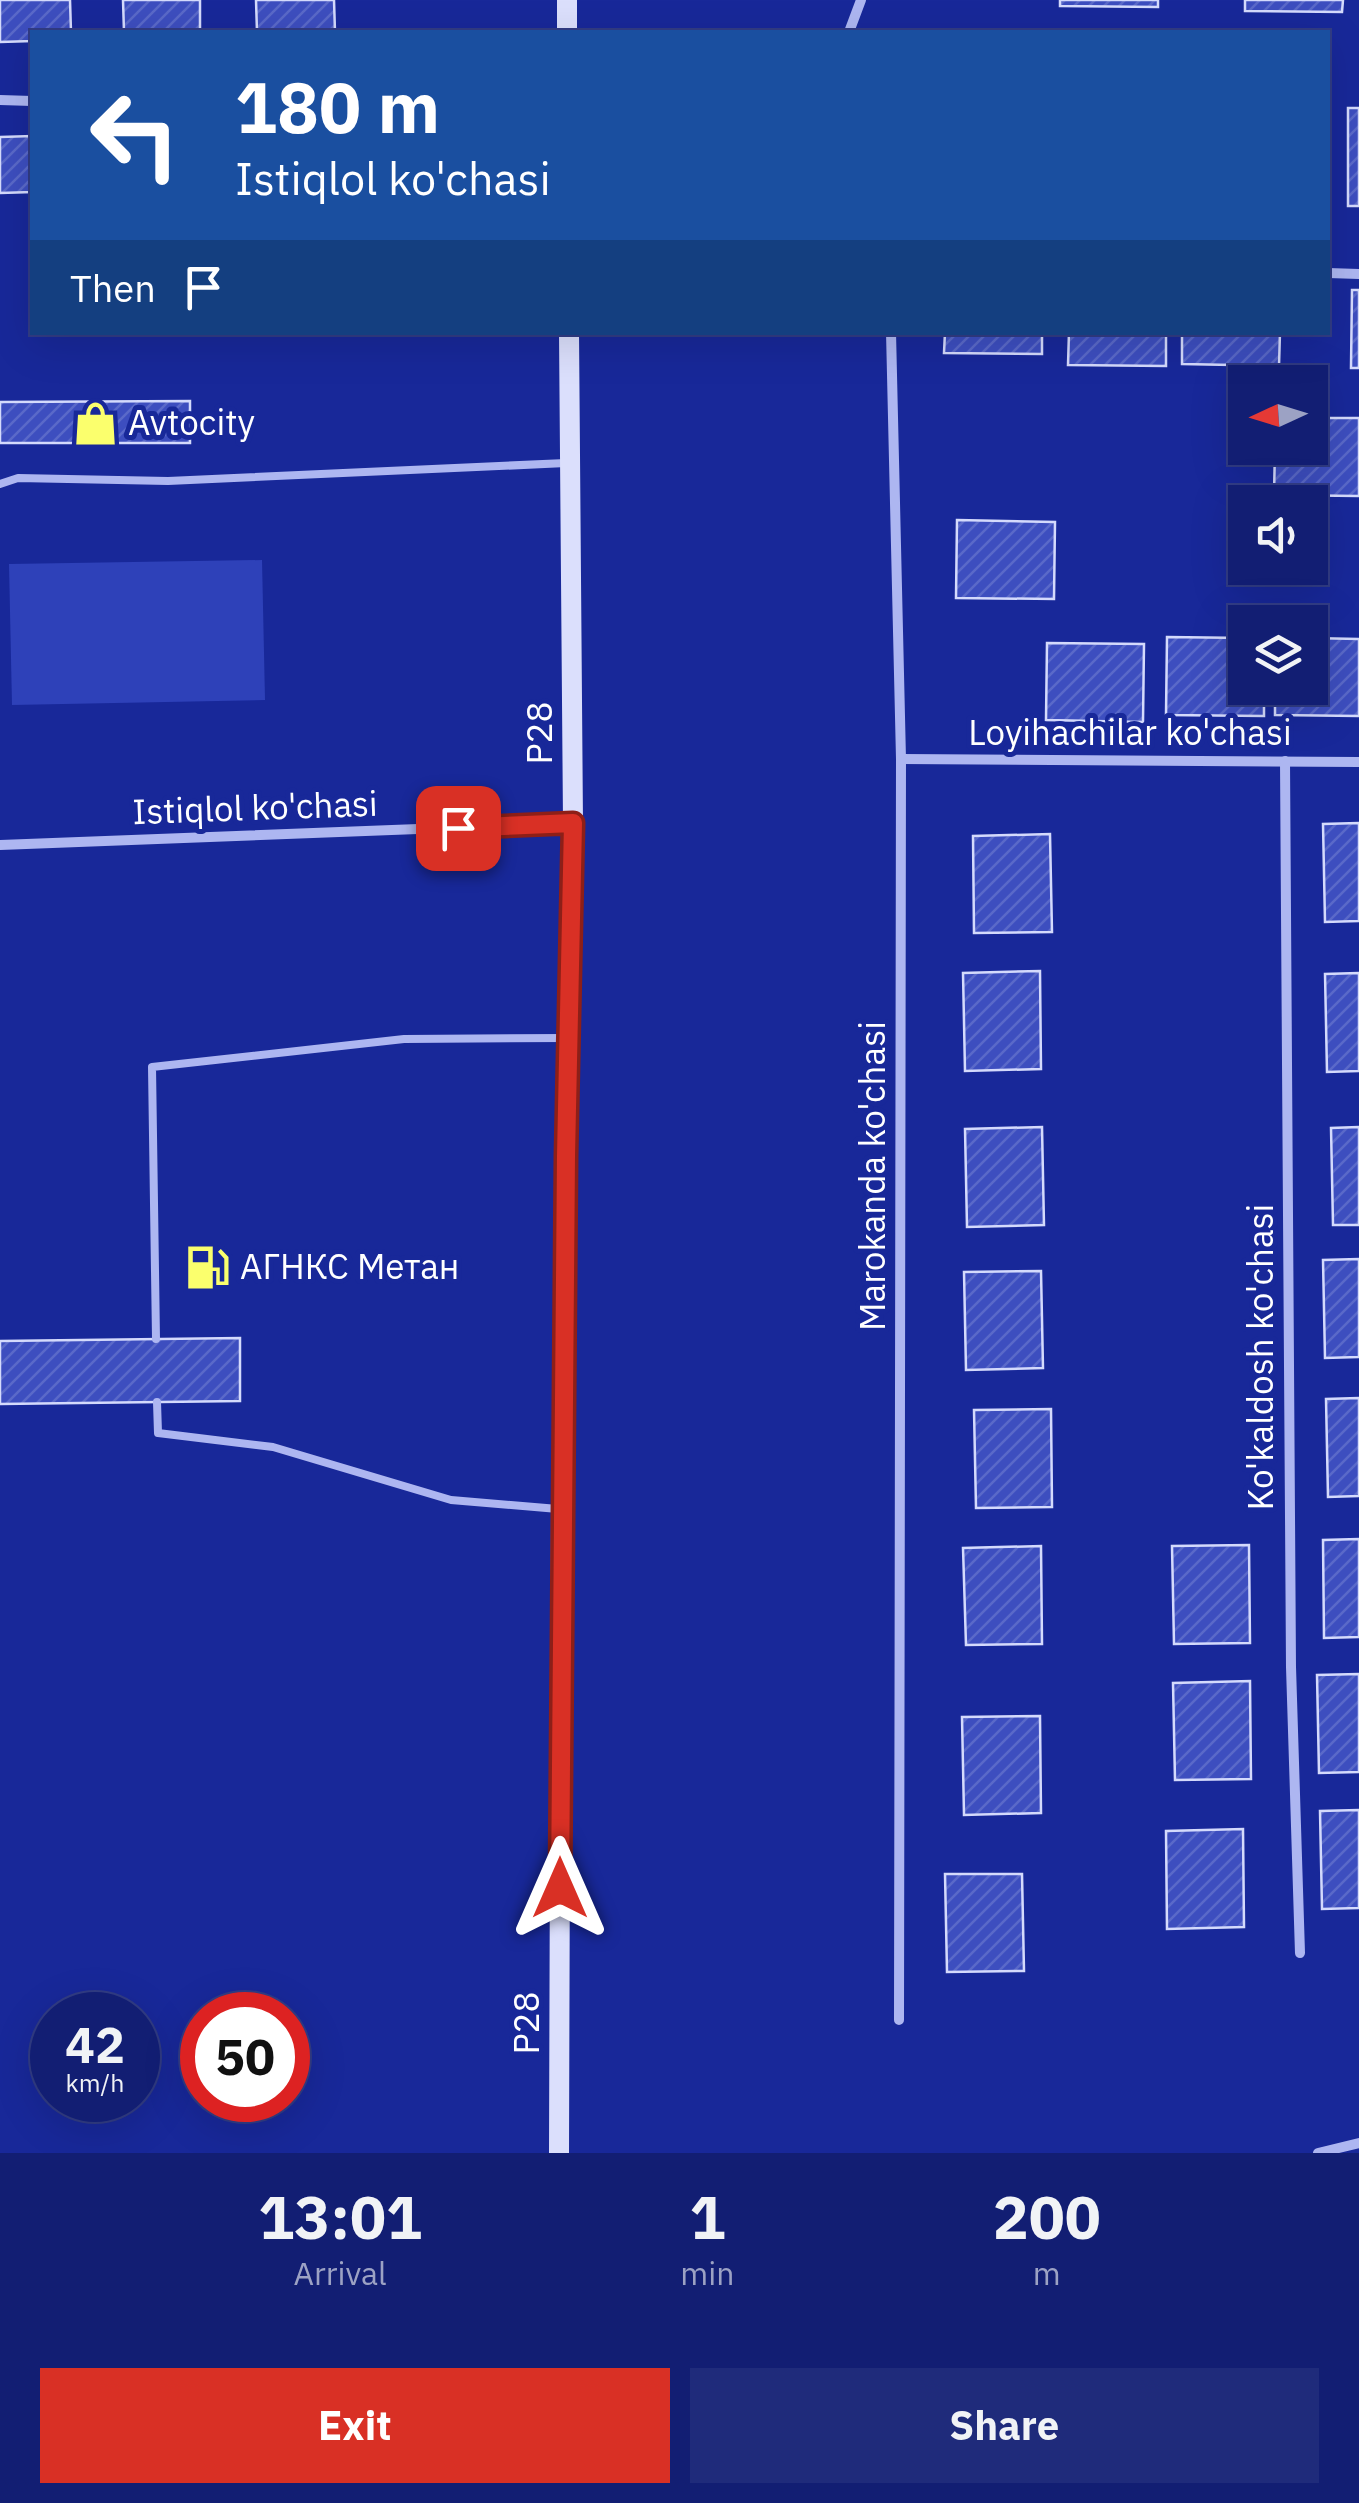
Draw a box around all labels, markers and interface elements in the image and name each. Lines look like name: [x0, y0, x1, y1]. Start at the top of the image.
text: 180 m: [235, 61, 440, 152]
icon: left: [70, 70, 200, 200]
text: Istiqlol ko'chasi: [235, 149, 551, 207]
icon: arrive: [176, 260, 231, 315]
text: Then: [70, 263, 156, 312]
north arrow: [1228, 365, 1328, 465]
map controls: [1228, 365, 1328, 705]
shop icon: Avtocity: [71, 399, 119, 447]
place label: Avtocity: [128, 399, 255, 445]
button: sound: [1228, 485, 1328, 585]
button: layers: [1228, 605, 1328, 705]
street label: Р28: [516, 701, 562, 765]
street label: Loyihachilar ko'chasi: [968, 709, 1292, 755]
street label: Istiqlol ko'chasi: [131, 780, 378, 834]
pin: [416, 786, 501, 871]
icon: arrive: [431, 801, 486, 856]
street label: Marokanda ko'chasi: [849, 1021, 895, 1331]
street label: Ko'kaldosh ko'chasi: [1237, 1204, 1283, 1510]
fuel station icon: АГНКС Метан: [183, 1243, 231, 1291]
place label: АГНКС Метан: [240, 1243, 459, 1289]
position arrow: [508, 1836, 612, 1940]
street label: Р28: [503, 1991, 549, 2055]
speed limit sign: 50: [180, 1992, 310, 2122]
text: 42: [65, 2012, 125, 2077]
text: km/h: [66, 2066, 124, 2099]
text: 13:01: [258, 2177, 422, 2256]
text: 1: [689, 2177, 725, 2256]
text: 200: [993, 2177, 1101, 2256]
text: Arrival: [294, 2252, 387, 2294]
text: min: [680, 2252, 734, 2294]
text: m: [1033, 2252, 1061, 2294]
button: Exit: [40, 2368, 670, 2483]
button: Share: [690, 2368, 1319, 2483]

